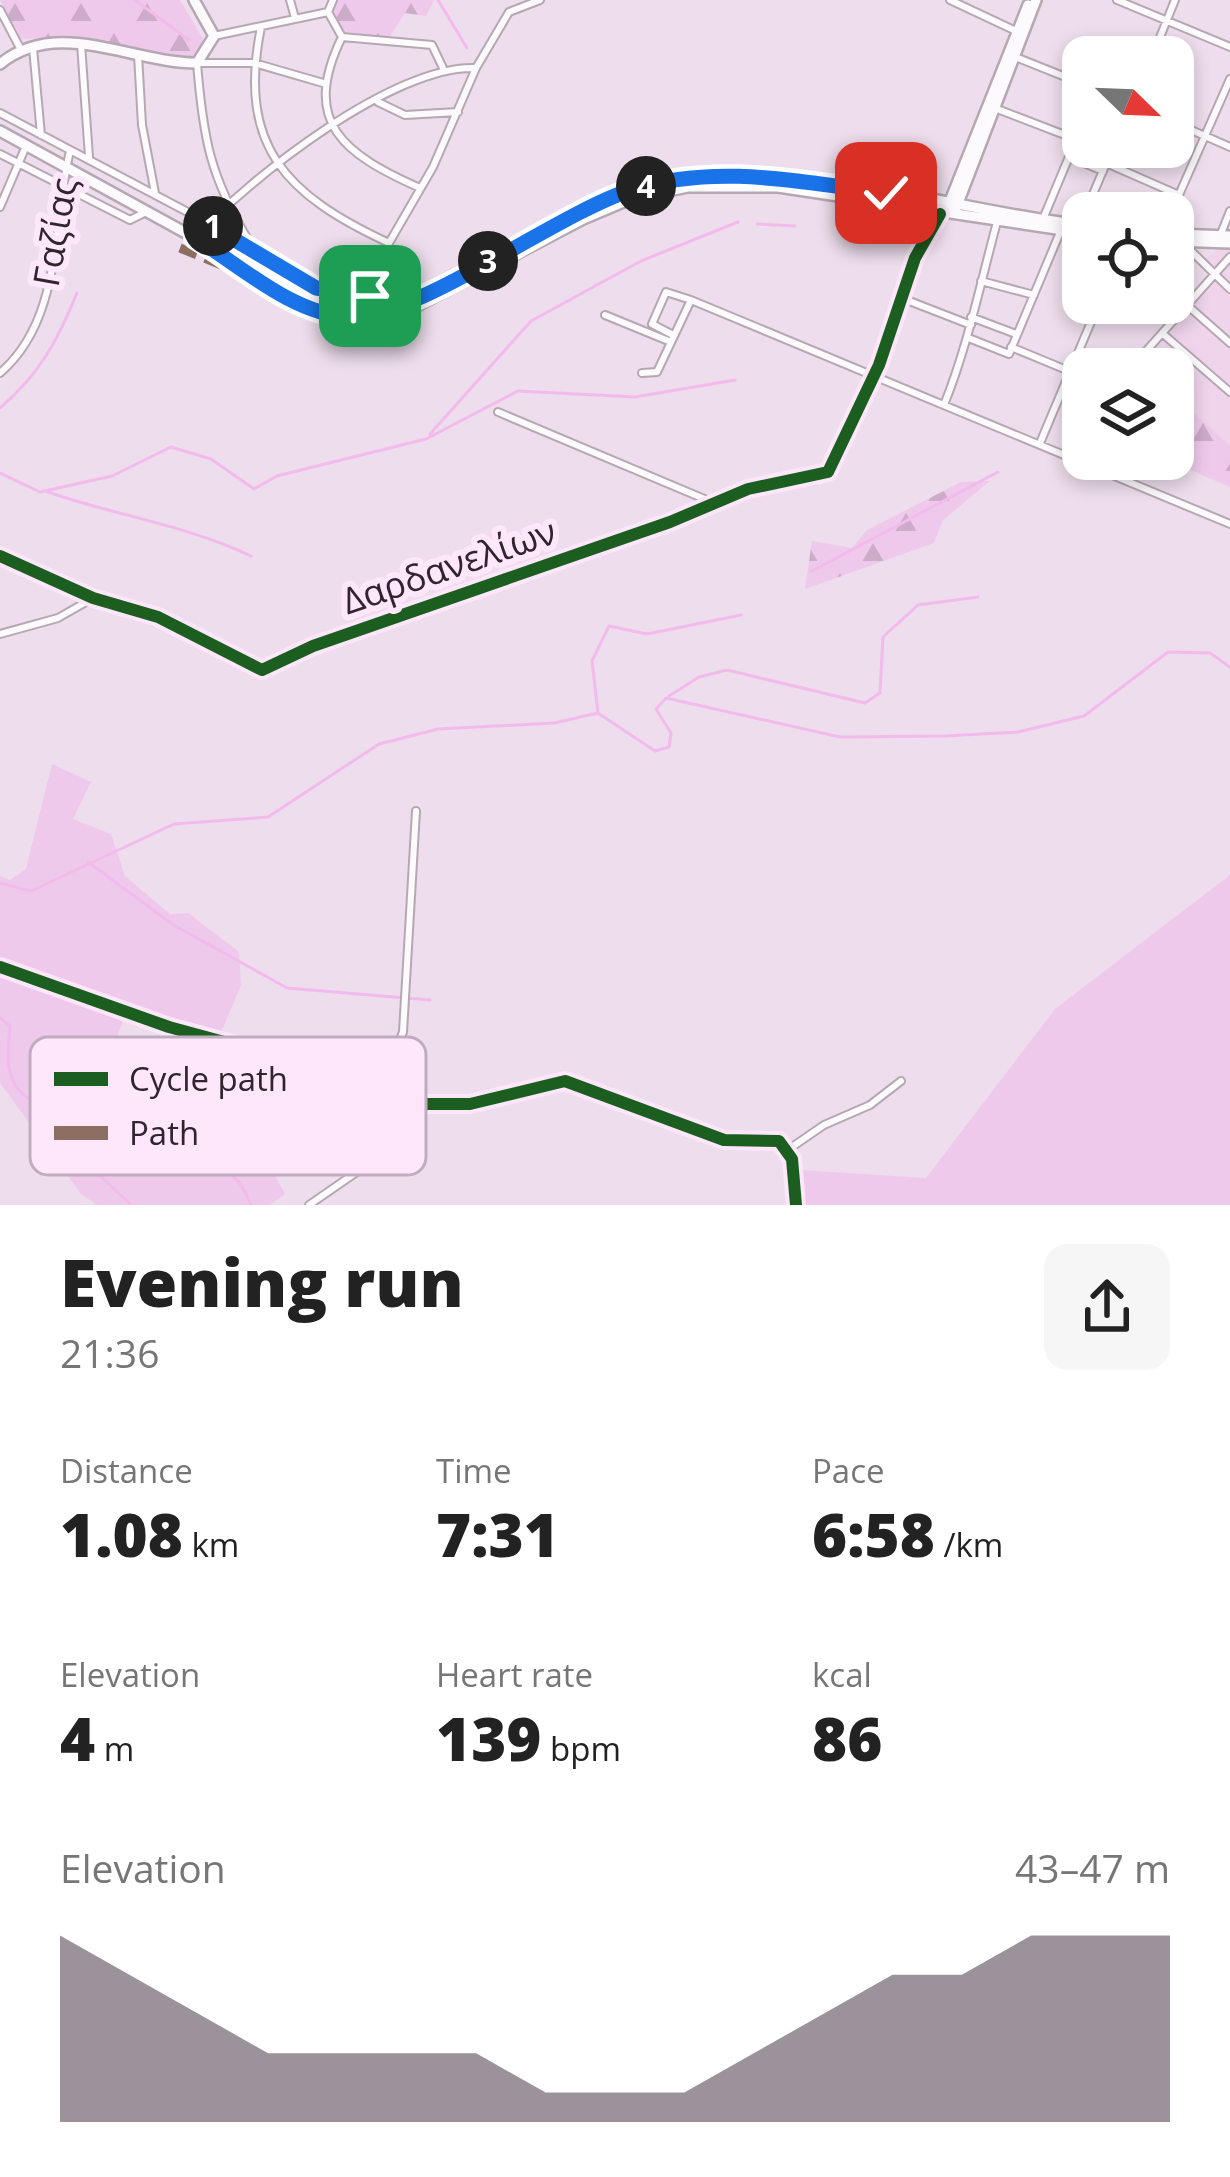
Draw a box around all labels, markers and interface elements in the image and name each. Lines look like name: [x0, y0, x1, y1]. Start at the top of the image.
north arrow: [1062, 36, 1194, 168]
map controls: [1062, 36, 1194, 480]
pin: [835, 142, 937, 244]
pin: 4: [616, 156, 676, 216]
icon: check: [853, 160, 919, 226]
text: 4: [637, 163, 655, 208]
street label: Γαζίας: [21, 174, 88, 290]
button: locate: [1062, 192, 1194, 324]
pin: 1: [183, 196, 243, 256]
text: 1: [204, 203, 222, 248]
pin: 3: [458, 231, 518, 291]
text: 3: [479, 238, 497, 283]
pin: [319, 245, 421, 347]
icon: arrive: [337, 263, 403, 329]
button: layers: [1062, 348, 1194, 480]
street label: Δαρδανελίων: [335, 506, 563, 625]
legend: [30, 1037, 426, 1175]
text: Cycle path: [129, 1056, 288, 1101]
text: Path: [129, 1110, 199, 1155]
text: Evening run: [60, 1236, 464, 1326]
button: share: [1044, 1244, 1170, 1370]
text: 21:36: [60, 1326, 159, 1379]
text: Distance: [60, 1448, 193, 1493]
text: Time: [436, 1448, 512, 1493]
text: Pace: [812, 1448, 885, 1493]
text: 1.08: [60, 1493, 183, 1575]
text: 7:31: [436, 1493, 559, 1575]
text: 6:58: [812, 1493, 935, 1575]
text: km: [183, 1522, 239, 1567]
text: /km: [935, 1522, 1003, 1567]
text: Elevation: [60, 1652, 200, 1697]
text: Heart rate: [436, 1652, 593, 1697]
text: kcal: [812, 1652, 872, 1697]
text: 4: [60, 1697, 95, 1779]
text: 139: [436, 1697, 541, 1779]
text: 86: [812, 1697, 882, 1779]
text: m: [95, 1726, 134, 1771]
text: bpm: [541, 1726, 621, 1771]
text: Elevation: [60, 1841, 226, 1894]
text: 43–47 m: [1015, 1841, 1170, 1894]

